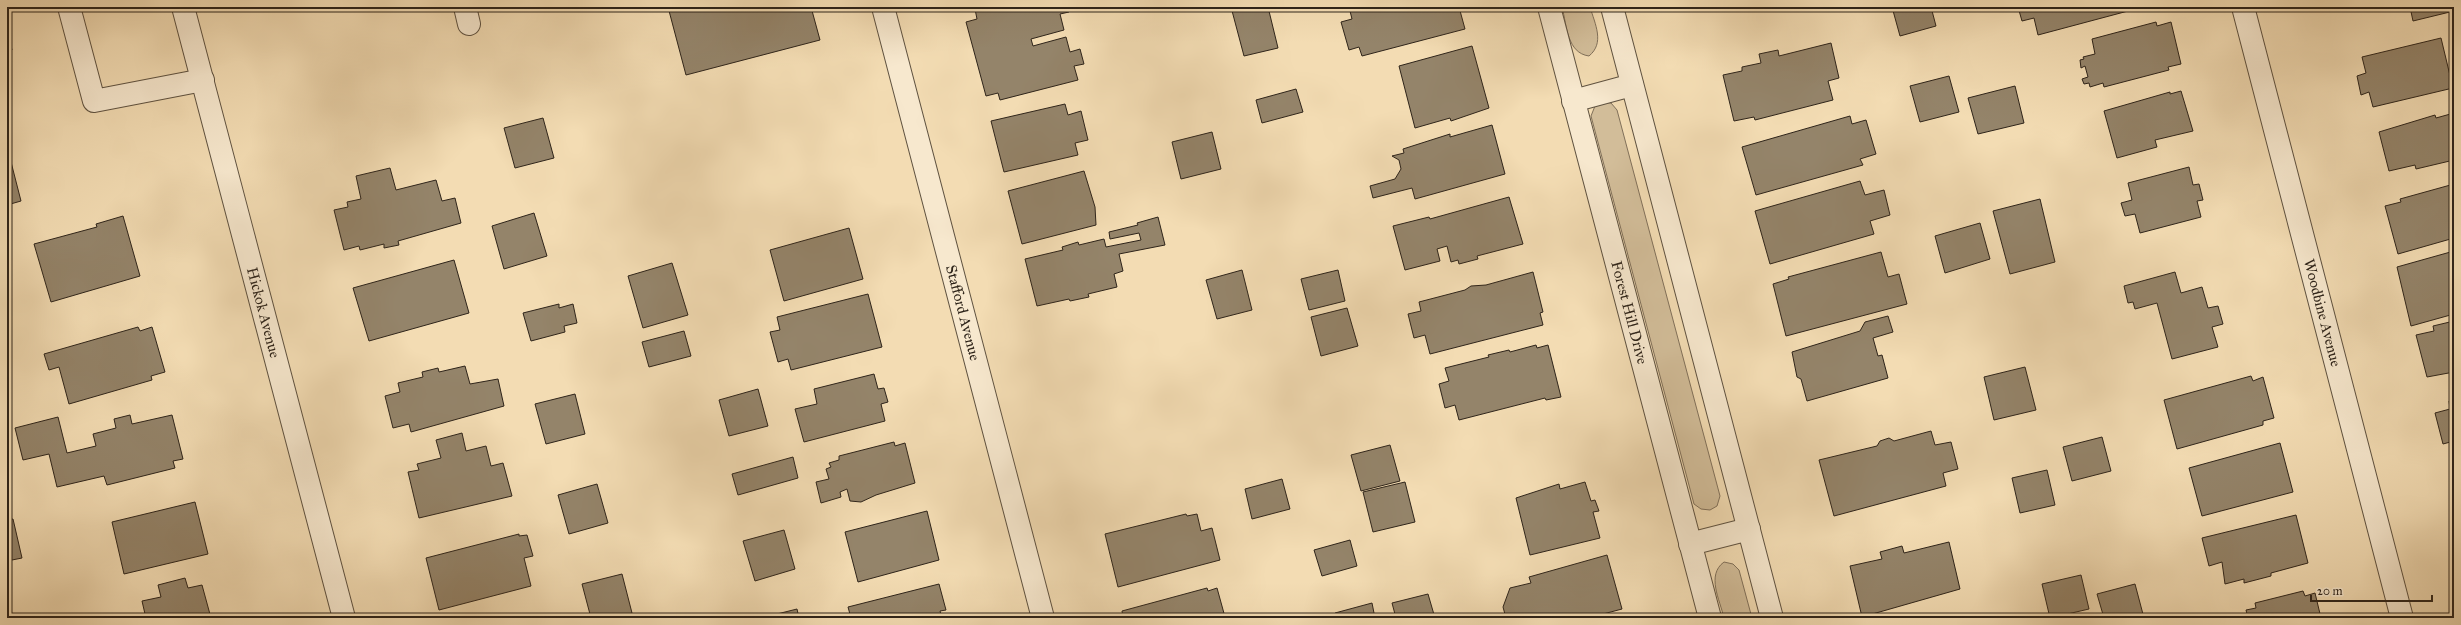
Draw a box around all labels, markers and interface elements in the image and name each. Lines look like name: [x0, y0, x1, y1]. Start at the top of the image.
street label: Woodbine Avenue: [2300, 257, 2345, 369]
street label: Forest Hill Drive: [1607, 259, 1652, 366]
street label: Stafford Avenue: [942, 263, 984, 363]
street label: Hickok Avenue: [243, 265, 284, 360]
scale bar: [2311, 577, 2432, 603]
text: 20 m: [2317, 584, 2343, 598]

